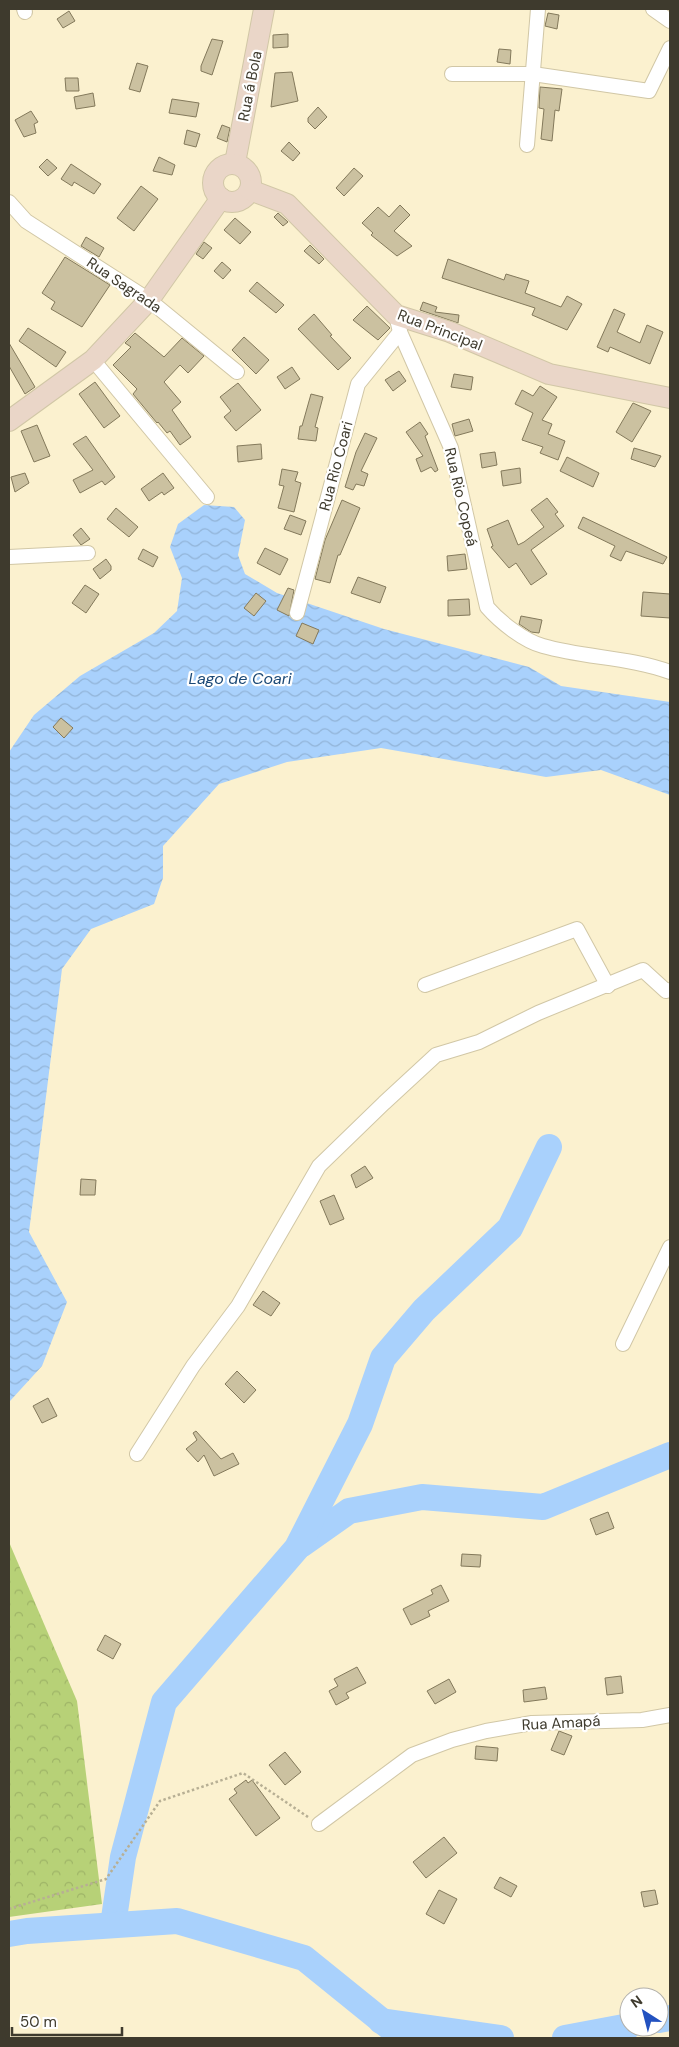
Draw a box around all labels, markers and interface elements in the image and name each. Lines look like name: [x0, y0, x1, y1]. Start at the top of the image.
street label: Rua á Bola: [233, 49, 267, 123]
street label: Rua Sagrada: [83, 253, 165, 317]
street label: Rua Principal: [395, 305, 485, 355]
street label: Rua Rio Coari: [314, 419, 358, 513]
street label: Rua Rio Copeá: [440, 446, 482, 548]
water label: Lago de Coari: [188, 668, 293, 689]
street label: Rua Amapá: [521, 1711, 601, 1735]
north arrow: [619, 1987, 669, 2037]
text: N: [627, 1991, 646, 2012]
scale bar: [12, 2004, 122, 2036]
text: 50 m: [20, 2012, 57, 2032]

